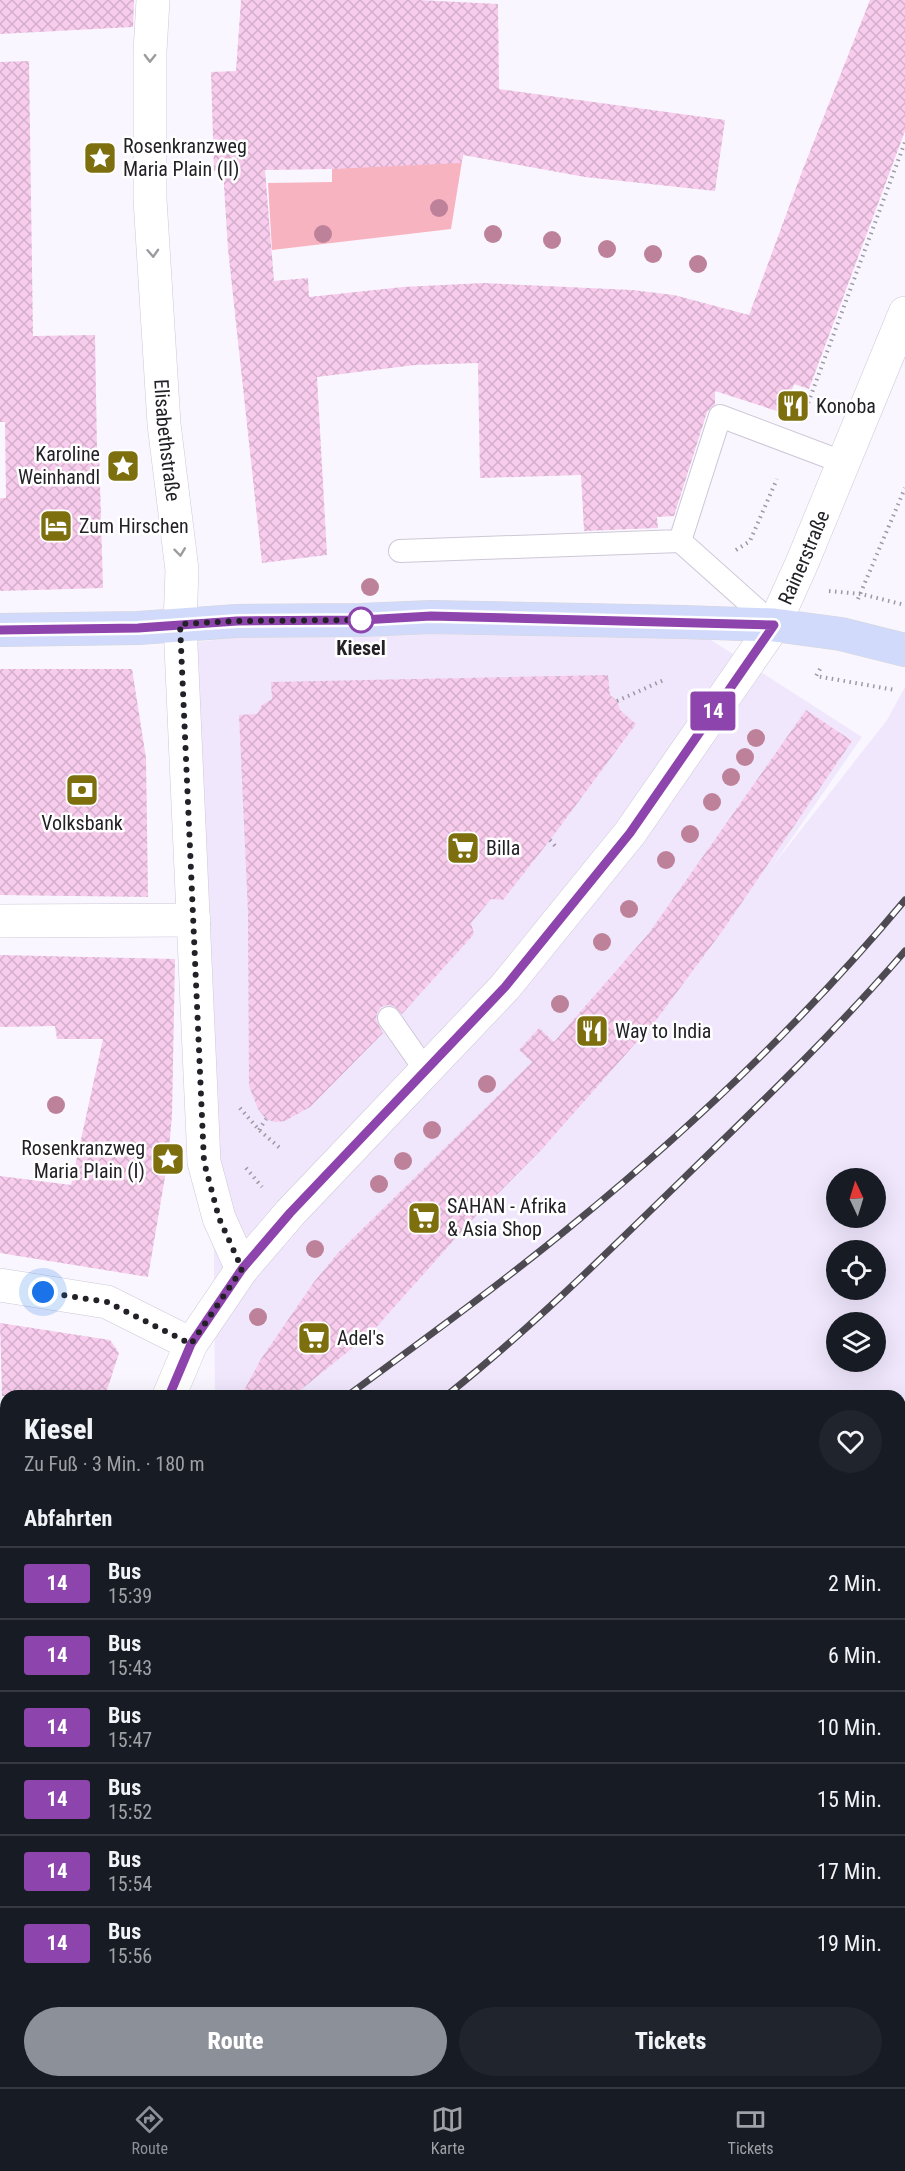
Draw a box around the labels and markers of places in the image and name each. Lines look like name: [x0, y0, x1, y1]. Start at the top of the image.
place label: Rosenkranzweg Maria Plain (II): [123, 134, 247, 181]
place icon: Rosenkranzweg Maria Plain (II): [82, 140, 118, 176]
restaurant icon: Konoba: [775, 388, 811, 424]
place label: Konoba: [816, 394, 876, 418]
place label: Karoline Weinhandl: [18, 442, 100, 489]
place icon: Karoline Weinhandl: [105, 448, 141, 484]
hotel icon: Zum Hirschen: [38, 508, 74, 544]
place label: Zum Hirschen: [79, 514, 189, 538]
marker: Kiesel: [348, 607, 374, 633]
place label: Kiesel: [336, 636, 386, 660]
bank icon: Volksbank: [64, 772, 100, 808]
place label: Volksbank: [41, 811, 123, 835]
supermarket icon: Billa: [445, 830, 481, 866]
place label: Billa: [486, 836, 520, 860]
restaurant icon: Way to India: [574, 1013, 610, 1049]
place label: Way to India: [615, 1019, 711, 1043]
place label: Rosenkranzweg Maria Plain (I): [21, 1136, 145, 1183]
place icon: Rosenkranzweg Maria Plain (I): [150, 1141, 186, 1177]
place label: SAHAN - Afrika & Asia Shop: [447, 1194, 567, 1241]
supermarket icon: SAHAN - Afrika & Asia Shop: [406, 1200, 442, 1236]
supermarket icon: Adel's: [296, 1320, 332, 1356]
place label: Adel's: [337, 1326, 384, 1350]

